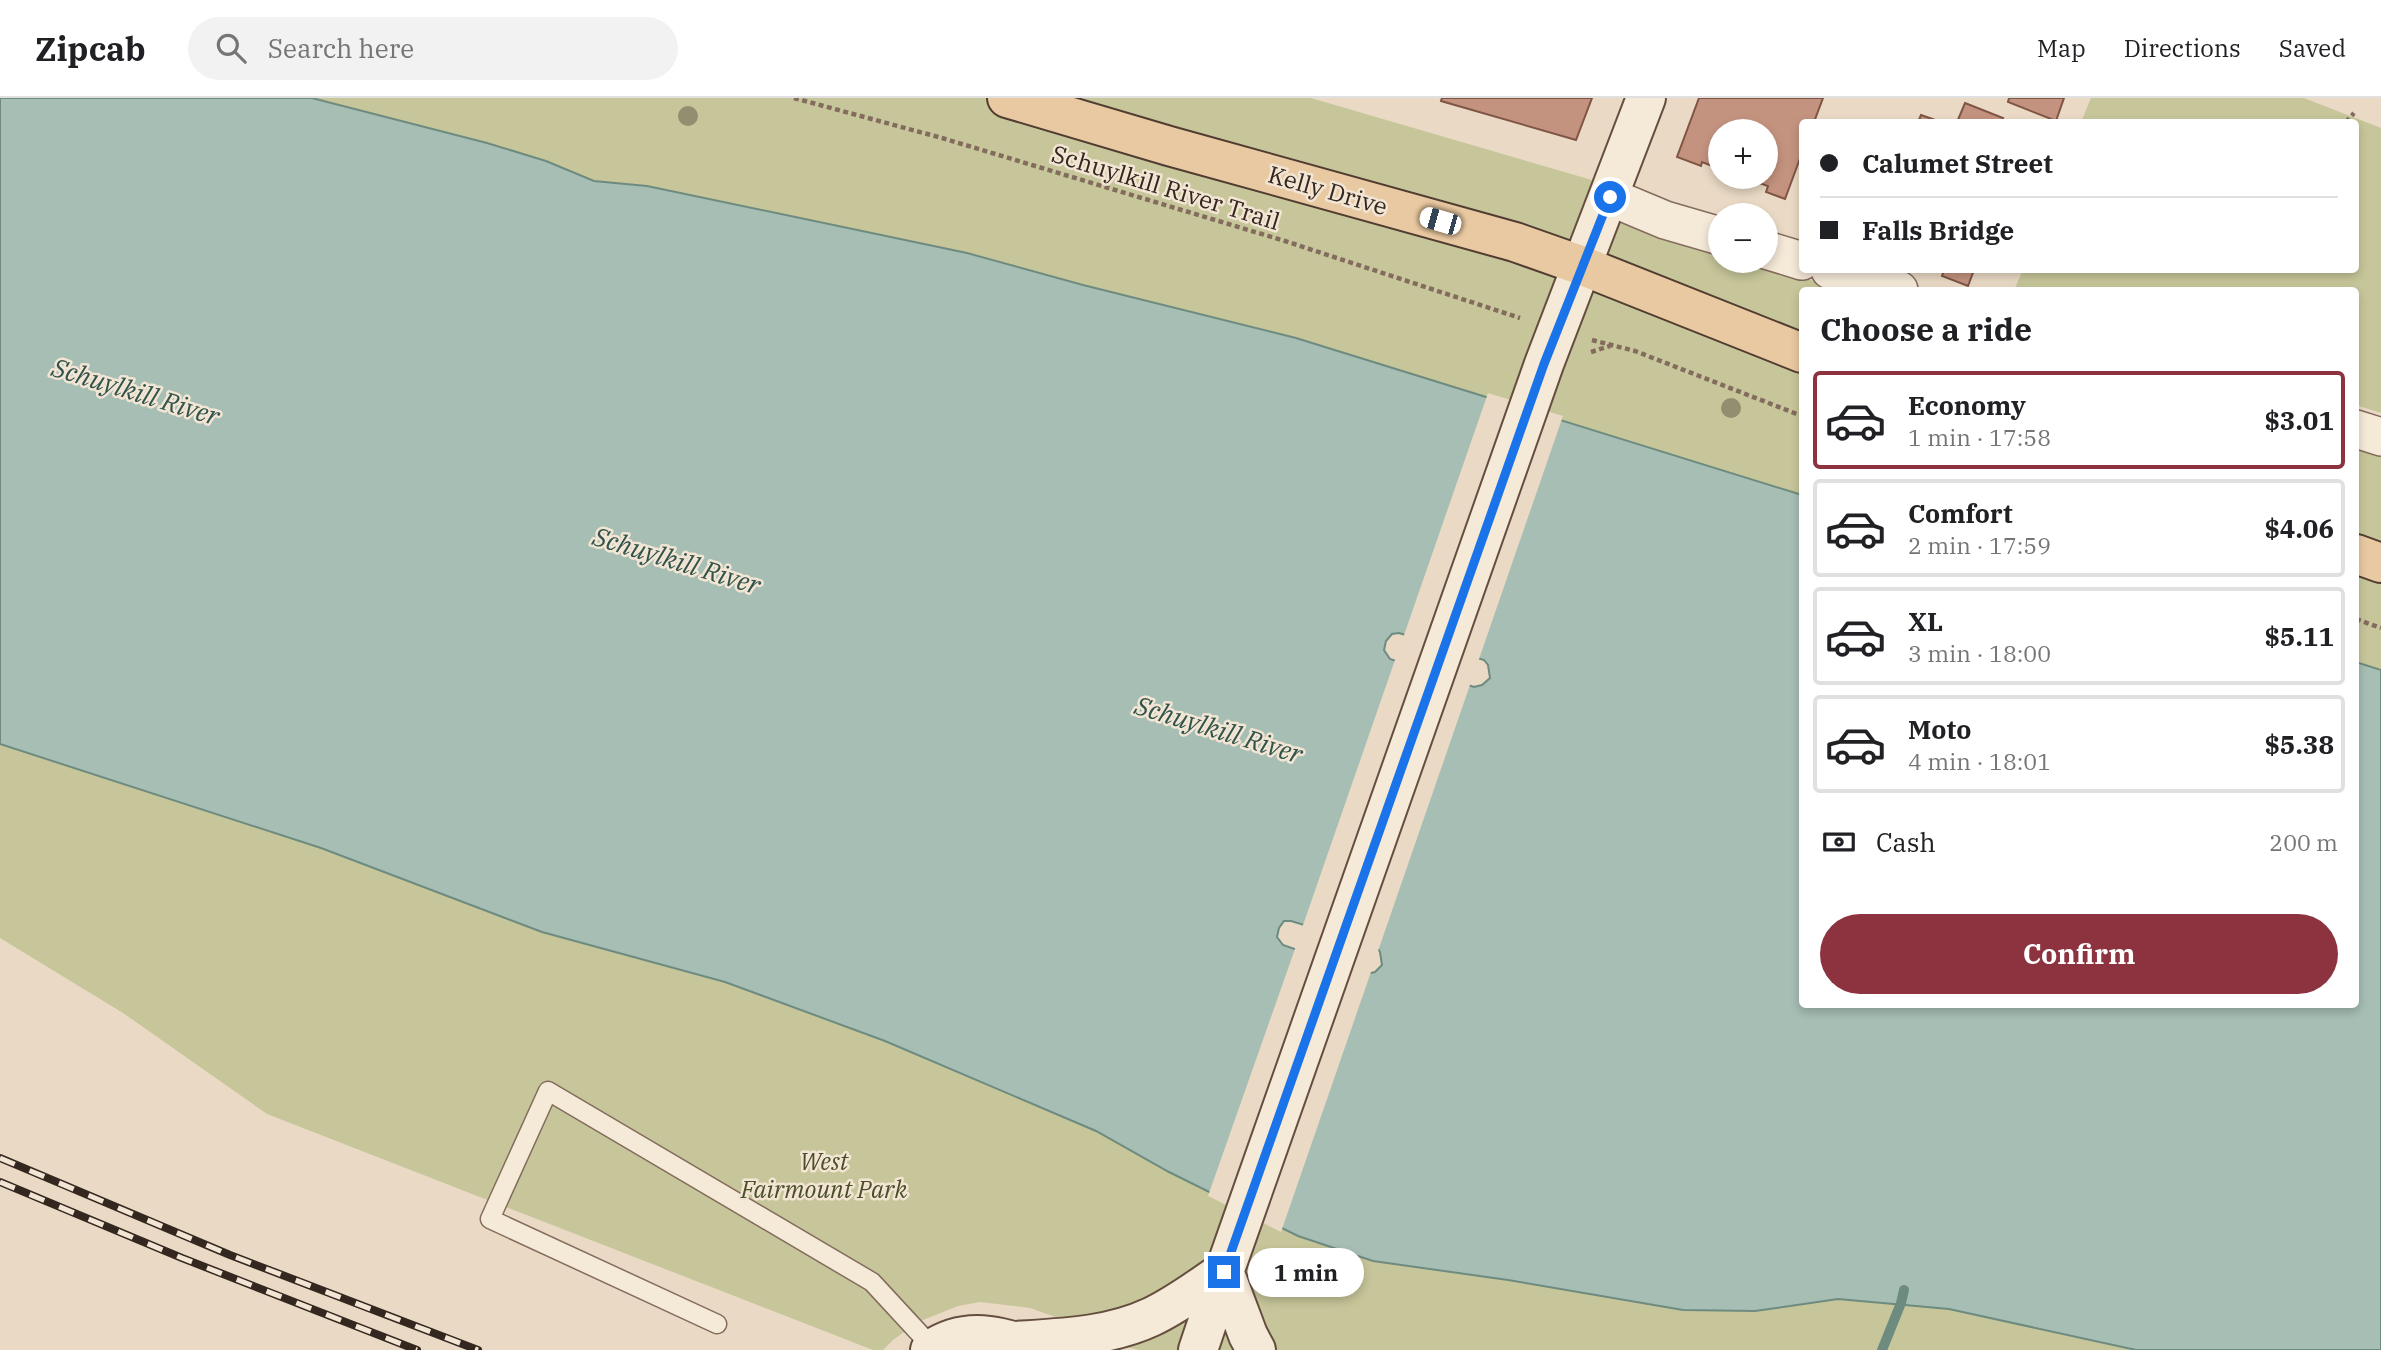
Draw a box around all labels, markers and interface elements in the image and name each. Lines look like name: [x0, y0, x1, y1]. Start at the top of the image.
search box: [188, 17, 678, 80]
text: Zipcab: [35, 27, 146, 70]
icon: search: [212, 29, 250, 67]
text: Search here: [268, 31, 414, 65]
text: Map: [2037, 32, 2086, 64]
text: Directions: [2124, 32, 2241, 64]
text: Saved: [2279, 32, 2346, 64]
map controls: [1708, 119, 1778, 273]
button: +: [1708, 119, 1778, 189]
street label: Schuylkill River Trail: [1048, 137, 1284, 237]
text: Calumet Street: [1862, 146, 2053, 180]
street label: Kelly Drive: [1265, 158, 1391, 222]
route start: [1594, 181, 1626, 213]
button: −: [1708, 203, 1778, 273]
car: [1417, 205, 1464, 237]
text: Falls Bridge: [1862, 213, 2014, 247]
text: Choose a ride: [1820, 308, 2032, 350]
water label: Schuylkill River: [47, 349, 225, 433]
text: Economy: [1908, 388, 2026, 422]
icon: car: [1824, 389, 1887, 452]
text: $3.01: [2264, 403, 2334, 437]
text: 1 min · 17:58: [1908, 422, 2051, 452]
text: Comfort: [1908, 496, 2013, 530]
icon: car: [1824, 497, 1887, 560]
text: $4.06: [2264, 511, 2334, 545]
water label: Schuylkill River: [588, 518, 766, 602]
text: 2 min · 17:59: [1908, 530, 2051, 560]
text: XL: [1908, 604, 1943, 638]
icon: car: [1824, 605, 1887, 668]
text: $5.11: [2264, 619, 2334, 653]
text: 3 min · 18:00: [1908, 638, 2051, 668]
water label: Schuylkill River: [1130, 687, 1308, 771]
text: Moto: [1908, 712, 1971, 746]
icon: car: [1824, 713, 1887, 776]
text: $5.38: [2264, 727, 2334, 761]
text: 4 min · 18:01: [1908, 746, 2051, 776]
icon: cash: [1820, 823, 1858, 861]
text: Cash: [1876, 825, 1936, 859]
text: 200 m: [2269, 827, 2338, 857]
button: Confirm: [1820, 914, 2338, 994]
park label: West Fairmount Park: [740, 1145, 908, 1205]
callout: 1 min: [1248, 1248, 1364, 1296]
route end: [1208, 1256, 1240, 1288]
text: 1 min: [1274, 1257, 1338, 1287]

